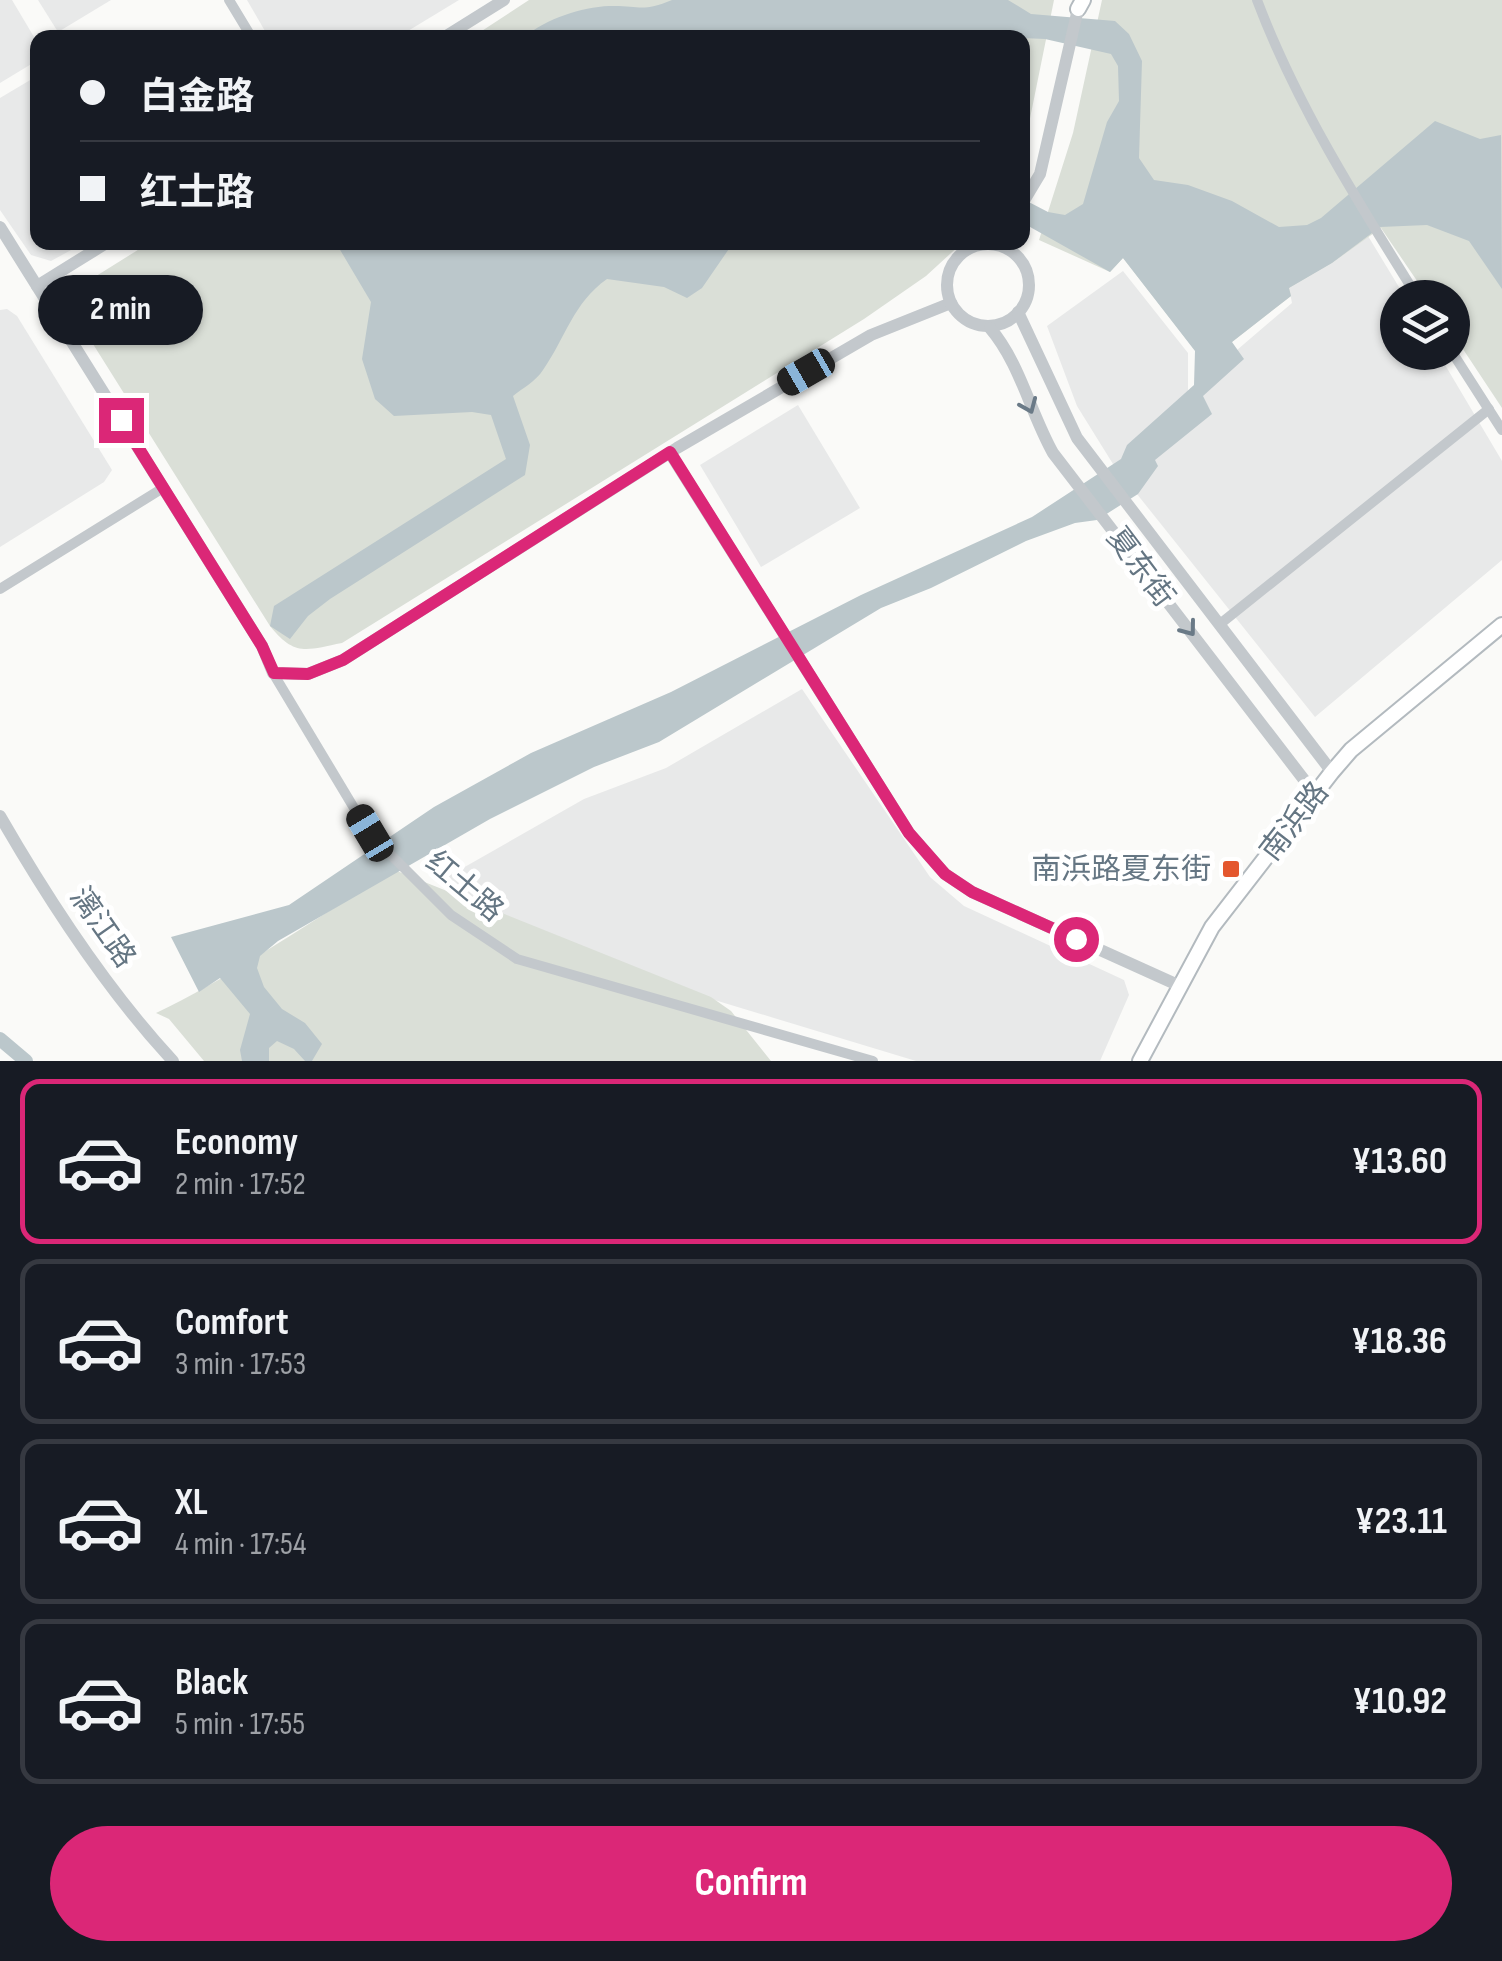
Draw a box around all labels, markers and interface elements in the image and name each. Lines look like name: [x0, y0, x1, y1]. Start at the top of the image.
text: 白金路: [140, 75, 254, 120]
text: 红士路: [140, 171, 254, 216]
callout: 2 min: [38, 275, 204, 345]
map controls: [1380, 280, 1470, 370]
button: layers: [1380, 280, 1470, 370]
text: 2 min: [90, 290, 151, 329]
car: [773, 344, 839, 400]
one-way arrow: [1017, 396, 1037, 414]
route end: [99, 398, 144, 443]
street label: 夏东街: [1099, 521, 1182, 614]
one-way arrow: [1177, 618, 1194, 636]
street label: 南浜路: [1253, 775, 1337, 868]
car: [342, 800, 398, 866]
street label: 红士路: [418, 844, 510, 929]
place label: 南浜路夏东街: [1031, 852, 1211, 888]
marker: 南浜路夏东街: [1220, 858, 1242, 880]
street label: 漓江路: [62, 880, 143, 975]
route start: [1054, 917, 1099, 962]
icon: car: [55, 1117, 145, 1207]
text: Economy: [175, 1120, 298, 1165]
text: ¥13.60: [1352, 1139, 1447, 1184]
text: 2 min · 17:52: [175, 1165, 306, 1204]
icon: car: [55, 1297, 145, 1387]
text: Comfort: [175, 1300, 289, 1345]
text: ¥18.36: [1351, 1319, 1447, 1364]
text: 3 min · 17:53: [175, 1345, 306, 1384]
icon: car: [55, 1477, 145, 1567]
text: XL: [175, 1480, 208, 1525]
text: ¥23.11: [1355, 1499, 1447, 1544]
text: 4 min · 17:54: [175, 1525, 306, 1564]
icon: car: [55, 1657, 145, 1747]
text: Black: [175, 1660, 248, 1705]
text: ¥10.92: [1353, 1679, 1447, 1724]
text: 5 min · 17:55: [175, 1705, 305, 1744]
button: Confirm: [50, 1826, 1452, 1941]

